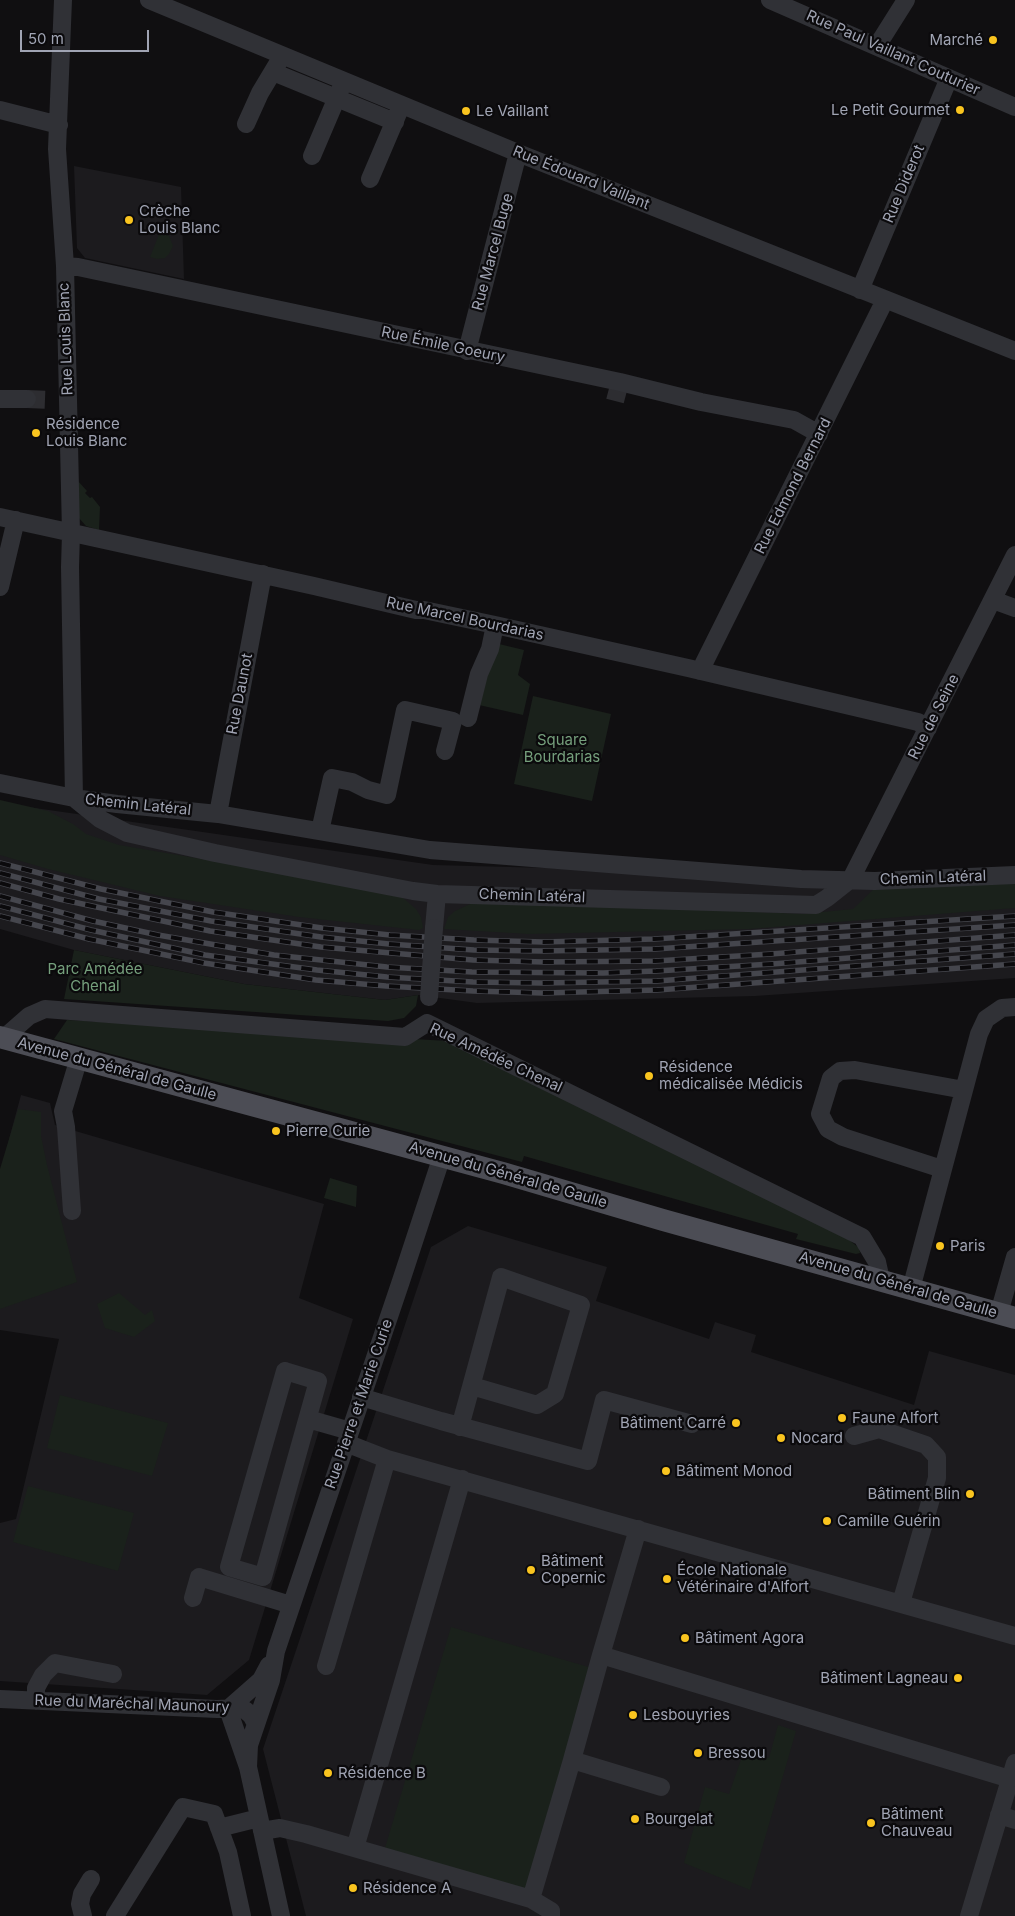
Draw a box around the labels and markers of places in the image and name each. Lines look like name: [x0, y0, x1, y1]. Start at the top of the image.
place label: Marché: [929, 31, 983, 49]
marker: Marché: [987, 34, 999, 46]
place label: Le Petit Gourmet: [831, 101, 950, 119]
place label: Le Vaillant: [476, 102, 549, 120]
marker: Le Petit Gourmet: [954, 104, 966, 116]
marker: Le Vaillant: [460, 105, 472, 117]
place label: Crèche Louis Blanc: [139, 202, 220, 237]
marker: Crèche Louis Blanc: [123, 214, 135, 226]
place label: Résidence Louis Blanc: [46, 415, 127, 450]
marker: Résidence Louis Blanc: [30, 427, 42, 439]
place label: Résidence médicalisée Médicis: [659, 1058, 803, 1093]
marker: Résidence médicalisée Médicis: [643, 1070, 655, 1082]
place label: Pierre Curie: [286, 1122, 370, 1140]
marker: Pierre Curie: [270, 1125, 282, 1137]
place label: Paris: [950, 1237, 985, 1255]
marker: Paris: [934, 1240, 946, 1252]
place label: Faune Alfort: [852, 1409, 938, 1427]
marker: Faune Alfort: [836, 1412, 848, 1424]
place label: Bâtiment Carré: [620, 1414, 726, 1432]
marker: Bâtiment Carré: [730, 1417, 742, 1429]
place label: Nocard: [791, 1429, 843, 1447]
marker: Nocard: [775, 1432, 787, 1444]
place label: Bâtiment Monod: [676, 1462, 792, 1480]
marker: Bâtiment Monod: [660, 1465, 672, 1477]
place label: Bâtiment Blin: [867, 1485, 960, 1503]
marker: Bâtiment Blin: [964, 1488, 976, 1500]
place label: Camille Guérin: [837, 1512, 941, 1530]
marker: Camille Guérin: [821, 1515, 833, 1527]
place label: Bâtiment Copernic: [541, 1552, 606, 1587]
place label: École Nationale Vétérinaire d'Alfort: [677, 1561, 809, 1596]
marker: Bâtiment Copernic: [525, 1564, 537, 1576]
marker: École Nationale Vétérinaire d'Alfort: [661, 1573, 673, 1585]
place label: Bâtiment Agora: [695, 1629, 804, 1647]
marker: Bâtiment Agora: [679, 1632, 691, 1644]
place label: Bâtiment Lagneau: [820, 1669, 948, 1687]
marker: Bâtiment Lagneau: [952, 1672, 964, 1684]
place label: Lesbouyries: [643, 1706, 730, 1724]
marker: Lesbouyries: [627, 1709, 639, 1721]
place label: Bressou: [708, 1744, 766, 1762]
marker: Bressou: [692, 1747, 704, 1759]
place label: Résidence B: [338, 1764, 426, 1782]
marker: Résidence B: [322, 1767, 334, 1779]
place label: Bâtiment Chauveau: [881, 1805, 952, 1840]
place label: Bourgelat: [645, 1810, 713, 1828]
marker: Bourgelat: [629, 1813, 641, 1825]
marker: Bâtiment Chauveau: [865, 1817, 877, 1829]
place label: Résidence A: [363, 1879, 451, 1897]
marker: Résidence A: [347, 1882, 359, 1894]

